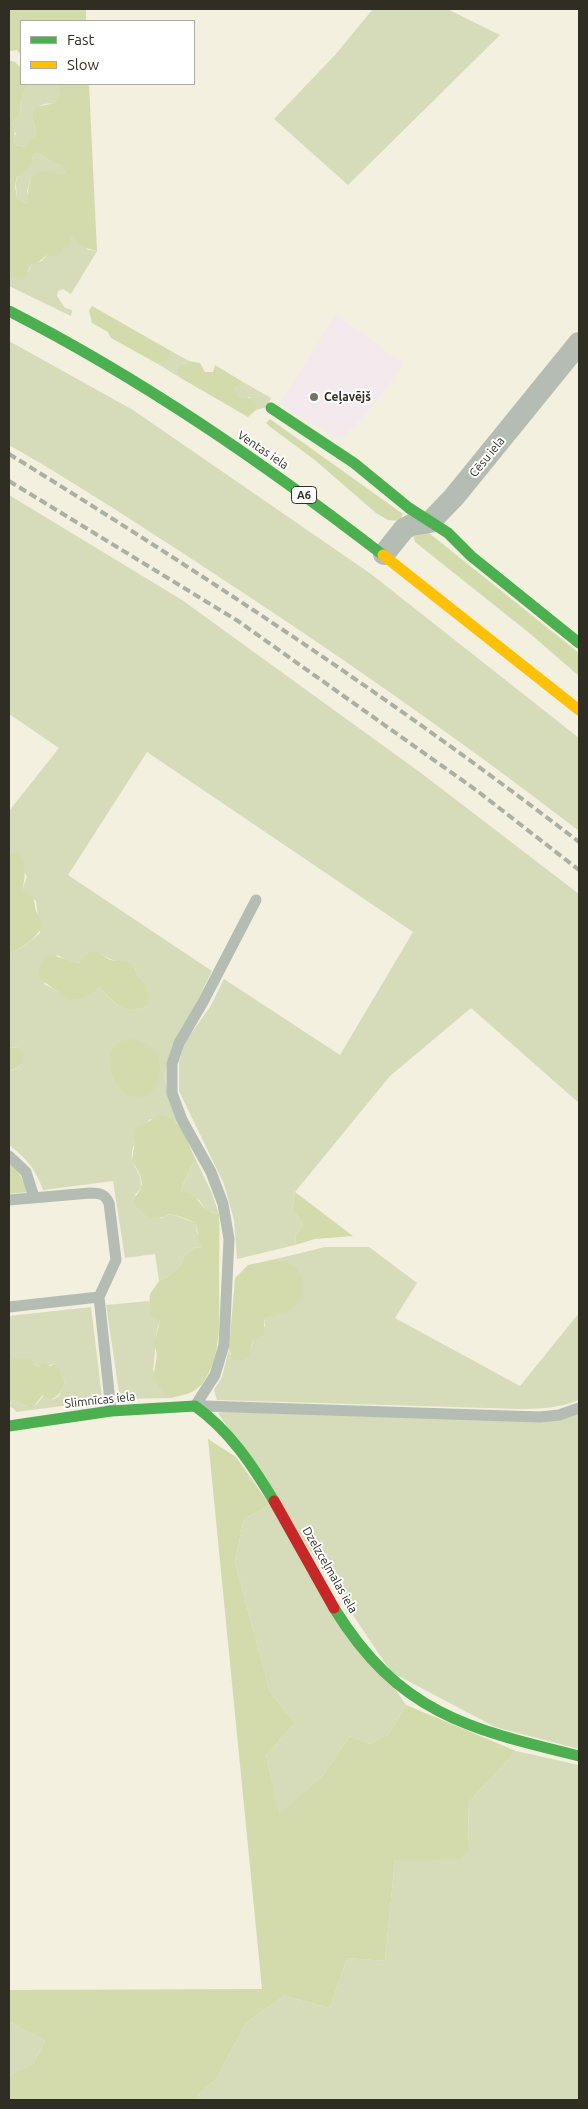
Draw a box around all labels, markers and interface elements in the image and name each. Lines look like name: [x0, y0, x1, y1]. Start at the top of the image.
legend: [20, 20, 195, 85]
text: Fast: [67, 31, 94, 48]
text: Slow: [67, 56, 99, 73]
place label: Ceļavējš: [324, 390, 371, 404]
marker: Ceļavējš: [308, 391, 320, 403]
street label: Ventas iela: [235, 428, 291, 472]
street label: Cēsu iela: [466, 434, 508, 480]
road number: A6: [292, 486, 316, 504]
street label: Slimnīcas iela: [64, 1389, 136, 1411]
street label: Dzelzceļmalas iela: [299, 1524, 361, 1616]

